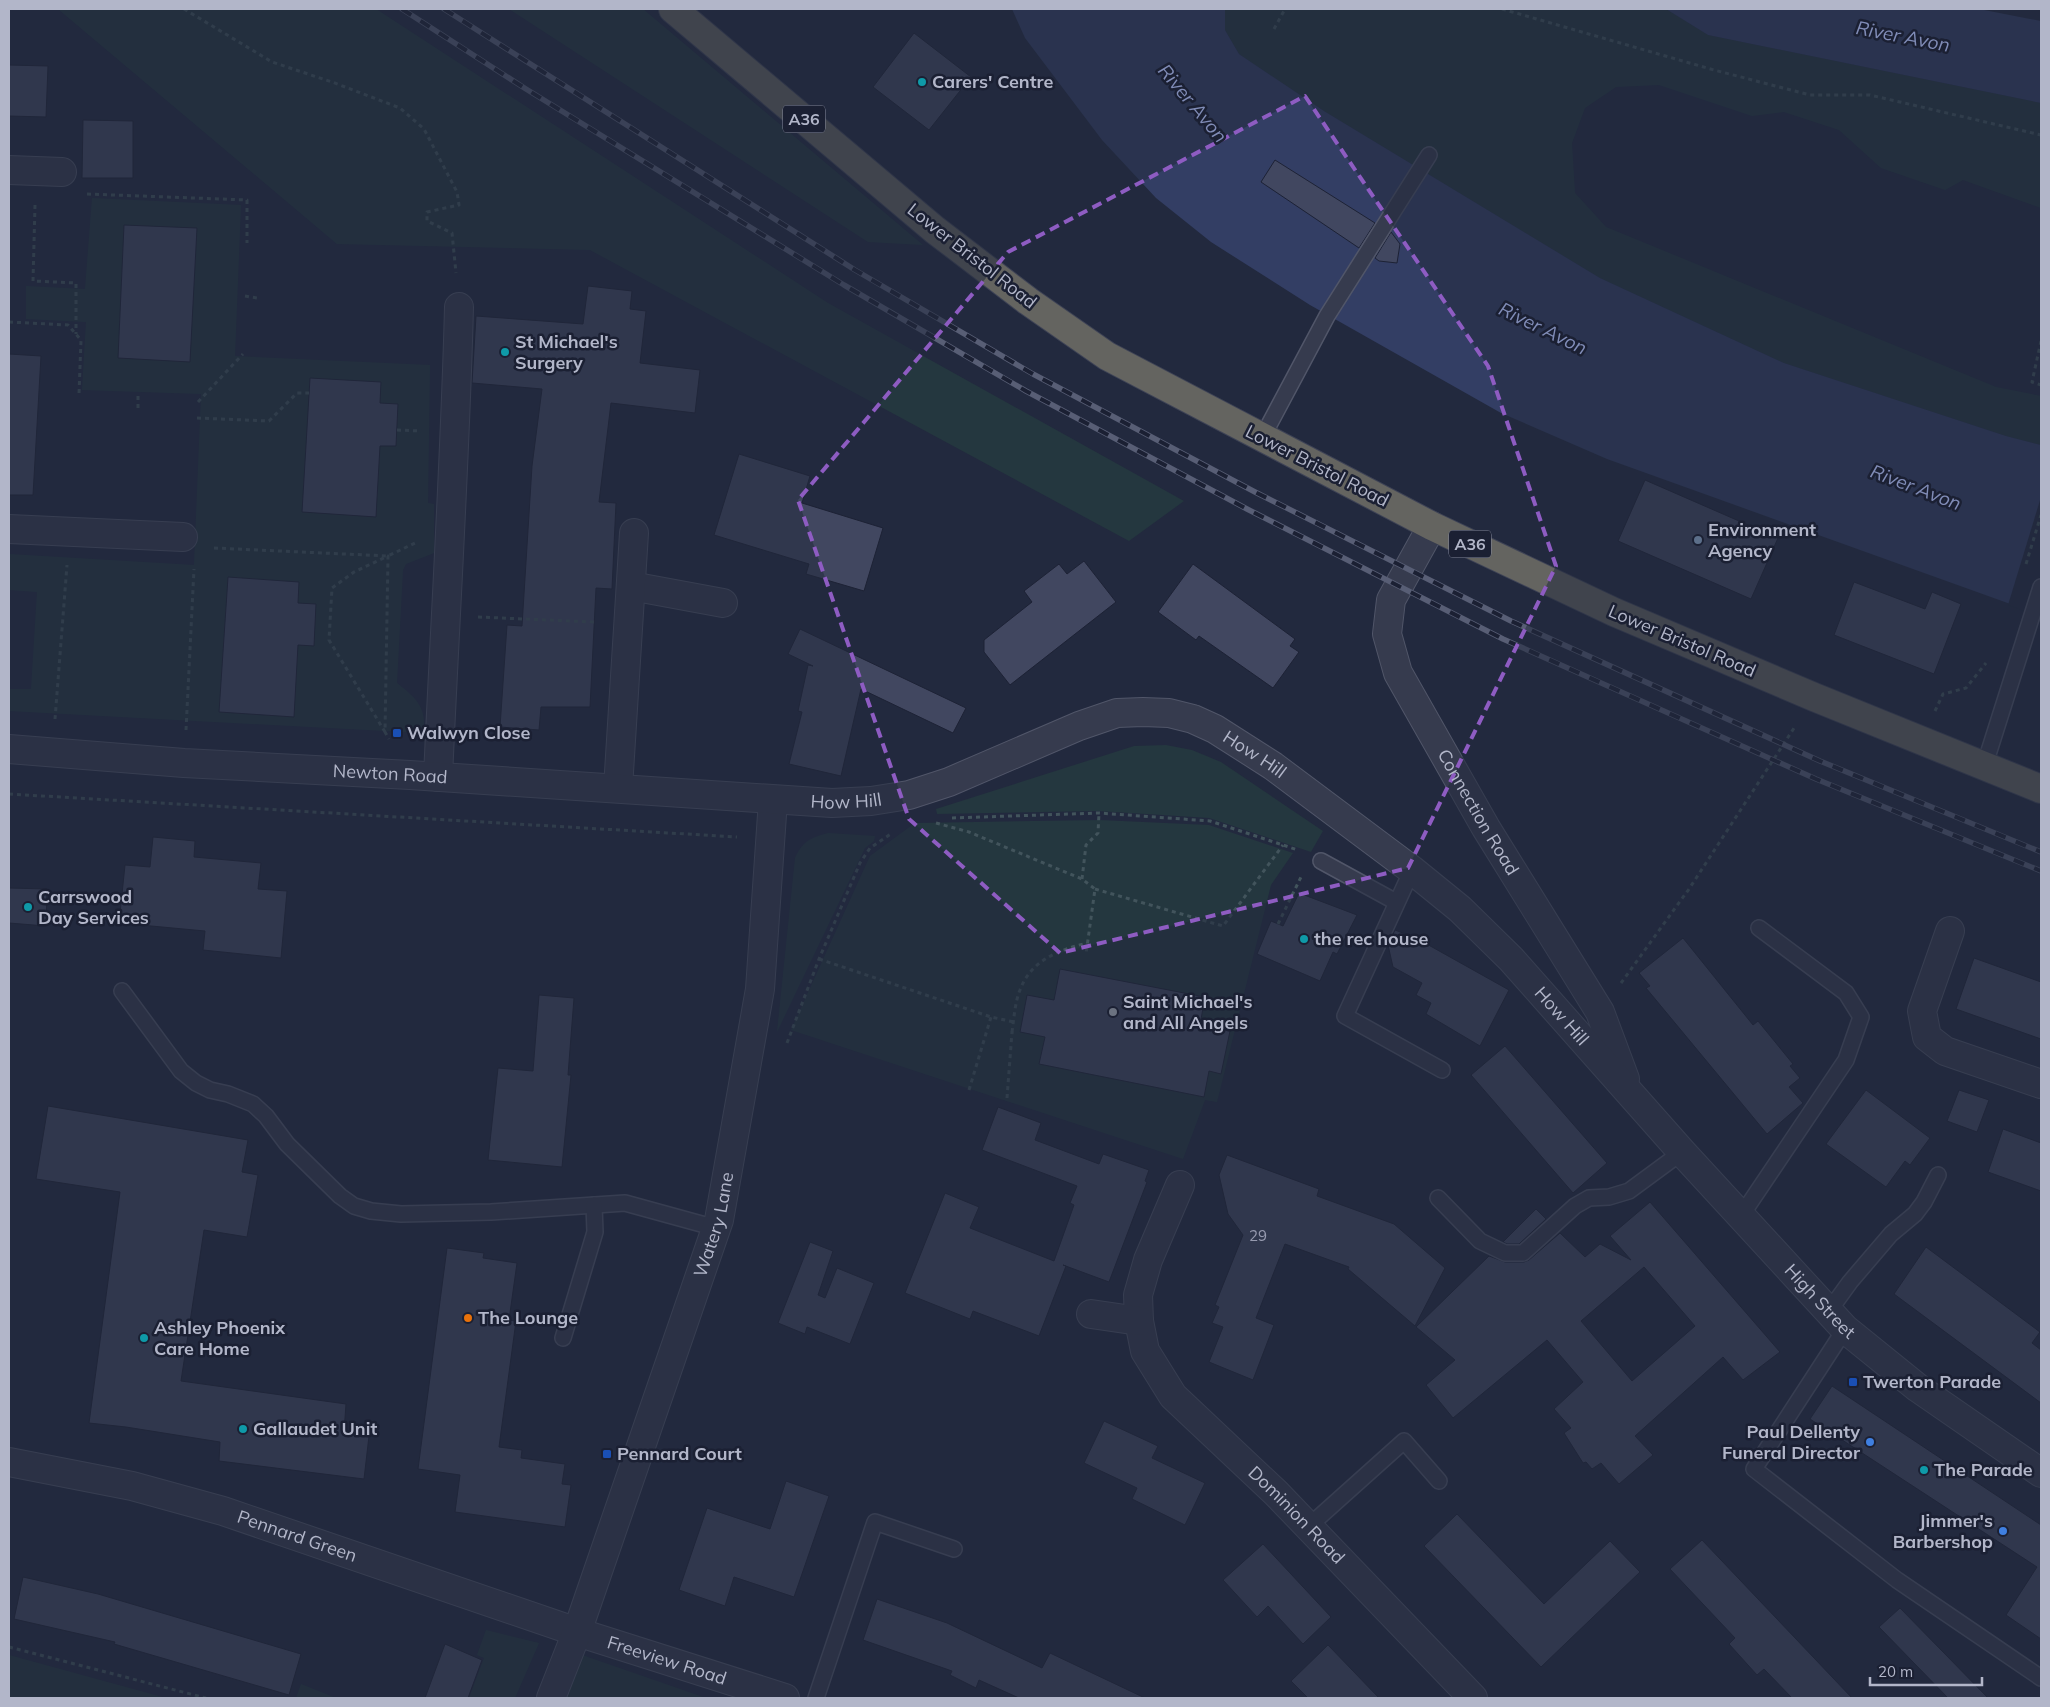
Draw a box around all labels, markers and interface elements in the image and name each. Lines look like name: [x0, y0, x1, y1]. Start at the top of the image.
water label: River Avon: [1854, 15, 1952, 57]
water label: River Avon: [1153, 59, 1233, 147]
place label: Carers' Centre: [932, 70, 1053, 93]
marker: Carers' Centre: [916, 76, 928, 88]
road number: A36: [783, 106, 825, 132]
street label: Lower Bristol Road: [903, 198, 1042, 313]
water label: River Avon: [1495, 296, 1591, 360]
place label: St Michael's Surgery: [515, 330, 618, 374]
marker: St Michael's Surgery: [499, 346, 511, 358]
street label: Lower Bristol Road: [1242, 419, 1393, 512]
water label: River Avon: [1867, 459, 1965, 515]
place label: Environment Agency: [1708, 518, 1816, 562]
road number: A36: [1449, 530, 1491, 558]
marker: Environment Agency: [1692, 534, 1704, 546]
street label: Lower Bristol Road: [1605, 599, 1759, 682]
place label: Walwyn Close: [407, 721, 531, 744]
street label: How Hill: [1219, 725, 1291, 783]
marker: Walwyn Close: [391, 727, 403, 739]
street label: Connection Road: [1433, 745, 1524, 879]
street label: Newton Road: [332, 759, 448, 788]
street label: How Hill: [810, 787, 883, 814]
place label: Carrswood Day Services: [38, 885, 149, 929]
marker: Carrswood Day Services: [22, 901, 34, 913]
place label: the rec house: [1314, 927, 1429, 950]
marker: the rec house: [1298, 933, 1310, 945]
street label: How Hill: [1530, 982, 1594, 1050]
place label: Saint Michael's and All Angels: [1123, 990, 1252, 1034]
marker: Saint Michael's and All Angels: [1107, 1006, 1119, 1018]
street label: Watery Lane: [688, 1170, 738, 1280]
house number: 29: [1249, 1226, 1267, 1245]
street label: High Street: [1780, 1259, 1860, 1344]
place label: The Lounge: [478, 1306, 578, 1329]
marker: The Lounge: [462, 1312, 474, 1324]
place label: Ashley Phoenix Care Home: [154, 1316, 286, 1360]
marker: Ashley Phoenix Care Home: [138, 1332, 150, 1344]
place label: Twerton Parade: [1863, 1370, 2001, 1393]
marker: Twerton Parade: [1847, 1376, 1859, 1388]
place label: Gallaudet Unit: [253, 1417, 377, 1440]
place label: Paul Dellenty Funeral Director: [1722, 1420, 1861, 1464]
marker: Gallaudet Unit: [237, 1423, 249, 1435]
marker: Paul Dellenty Funeral Director: [1864, 1436, 1876, 1448]
place label: Pennard Court: [617, 1442, 742, 1465]
marker: Pennard Court: [601, 1448, 613, 1460]
place label: The Parade: [1934, 1458, 2033, 1481]
street label: Dominion Road: [1244, 1461, 1350, 1569]
marker: The Parade: [1918, 1464, 1930, 1476]
street label: Pennard Green: [235, 1505, 360, 1567]
place label: Jimmer's Barbershop: [1893, 1509, 1993, 1553]
marker: Jimmer's Barbershop: [1997, 1525, 2009, 1537]
street label: Freeview Road: [604, 1630, 729, 1690]
scale bar: [1870, 1654, 1982, 1686]
text: 20 m: [1878, 1662, 1913, 1681]

